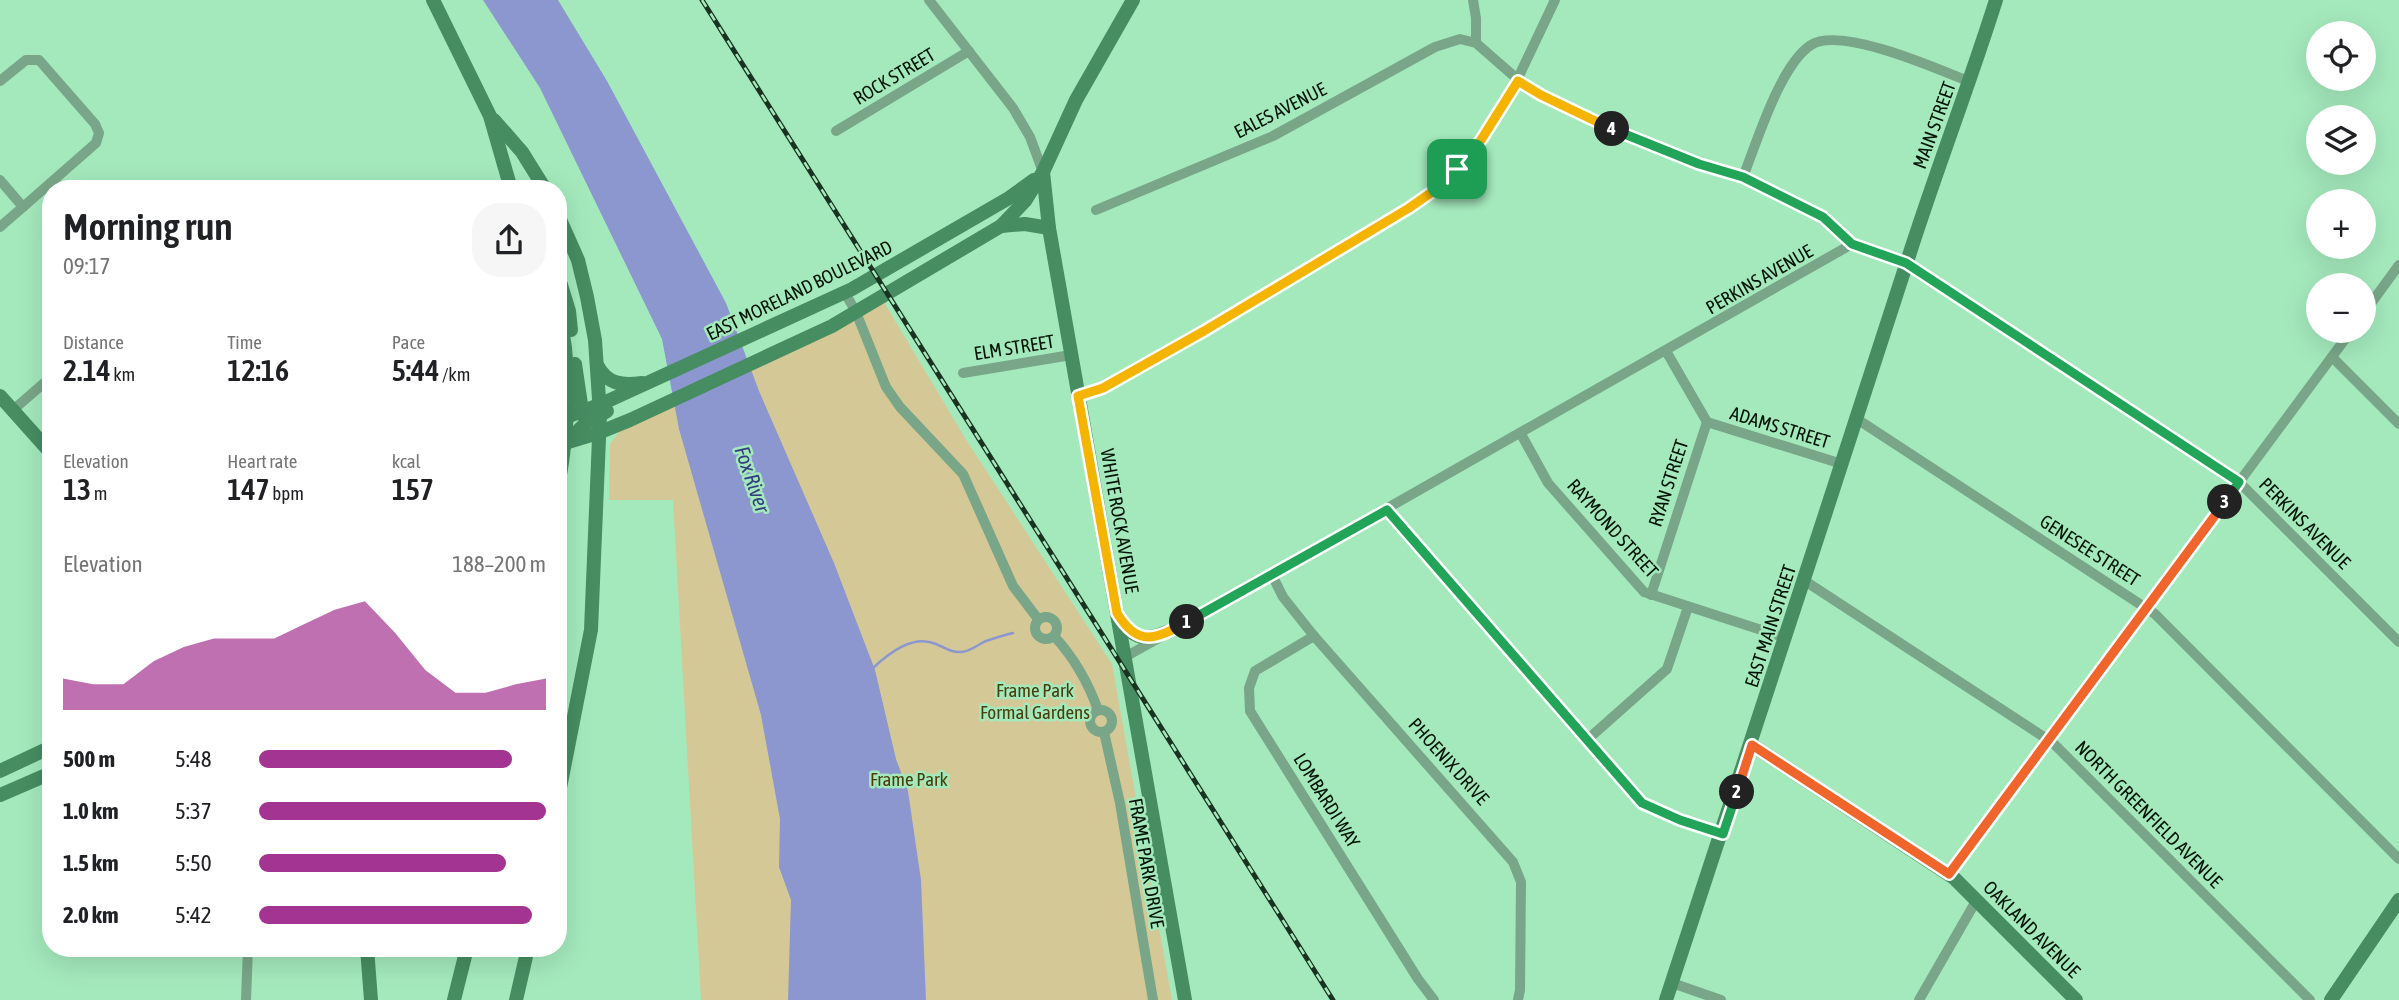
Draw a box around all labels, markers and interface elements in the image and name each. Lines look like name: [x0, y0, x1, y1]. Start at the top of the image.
map controls: [2306, 21, 2376, 343]
button: locate: [2306, 21, 2376, 91]
street label: ROCK STREET: [849, 43, 939, 109]
street label: EALES AVENUE: [1230, 77, 1330, 143]
street label: MAIN STREET: [1908, 78, 1960, 172]
button: layers: [2306, 105, 2376, 175]
pin: 4: [1594, 111, 1630, 146]
text: 4: [1607, 117, 1616, 139]
pin: [1427, 139, 1487, 199]
icon: arrive: [1438, 150, 1476, 188]
button: +: [2306, 189, 2376, 259]
button: share: [472, 203, 546, 277]
text: Morning run: [63, 205, 233, 248]
street label: EAST MORELAND BOULEVARD: [702, 235, 896, 345]
street label: PERKINS AVENUE: [1702, 240, 1816, 318]
text: 09:17: [63, 253, 110, 279]
button: −: [2306, 273, 2376, 343]
street label: ELM STREET: [972, 330, 1056, 364]
text: Distance: [63, 331, 124, 353]
text: Time: [227, 331, 262, 353]
text: Pace: [392, 331, 425, 353]
text: 2.14: [63, 353, 111, 387]
text: 12:16: [227, 353, 289, 387]
text: 5:44: [392, 353, 439, 387]
text: km: [111, 363, 135, 385]
text: /km: [439, 363, 470, 385]
street label: ADAMS STREET: [1728, 401, 1833, 453]
street label: RYAN STREET: [1644, 436, 1693, 529]
water label: Fox River: [730, 443, 776, 516]
street label: WHITE ROCK AVENUE: [1096, 447, 1144, 595]
text: Elevation: [63, 450, 129, 472]
text: Heart rate: [227, 450, 297, 472]
text: kcal: [392, 450, 421, 472]
text: 13: [63, 472, 91, 506]
text: 147: [227, 472, 270, 506]
text: 157: [392, 472, 434, 506]
street label: PERKINS AVENUE: [2255, 473, 2355, 573]
street label: RAYMOND STREET: [1563, 474, 1663, 582]
text: m: [91, 482, 108, 504]
text: bpm: [270, 482, 304, 504]
pin: 3: [2208, 484, 2242, 520]
text: 3: [2220, 490, 2229, 512]
street label: GENESEE STREET: [2036, 510, 2145, 591]
text: Elevation: [63, 551, 143, 577]
text: 188–200 m: [452, 551, 546, 577]
street label: EAST MAIN STREET: [1740, 561, 1800, 690]
pin: 1: [1170, 604, 1204, 640]
text: 1: [1182, 610, 1191, 632]
park label: Frame Park Formal Gardens: [980, 679, 1090, 723]
street label: PHOENIX DRIVE: [1404, 713, 1494, 809]
street label: NORTH GREENFIELD AVENUE: [2071, 736, 2227, 892]
text: 500 m: [63, 746, 115, 772]
text: 5:48: [175, 746, 212, 772]
street label: LOMBARDI WAY: [1289, 749, 1365, 852]
park label: Frame Park: [870, 768, 949, 790]
pin: 2: [1720, 774, 1754, 810]
text: 2: [1732, 780, 1741, 802]
street label: FRAME PARK DRIVE: [1125, 796, 1169, 930]
text: 1.0 km: [63, 798, 119, 824]
text: 5:37: [175, 798, 212, 824]
text: 1.5 km: [63, 850, 119, 876]
text: 5:50: [175, 850, 212, 876]
street label: OAKLAND AVENUE: [1979, 876, 2085, 982]
text: 2.0 km: [63, 902, 119, 928]
text: 5:42: [175, 902, 212, 928]

